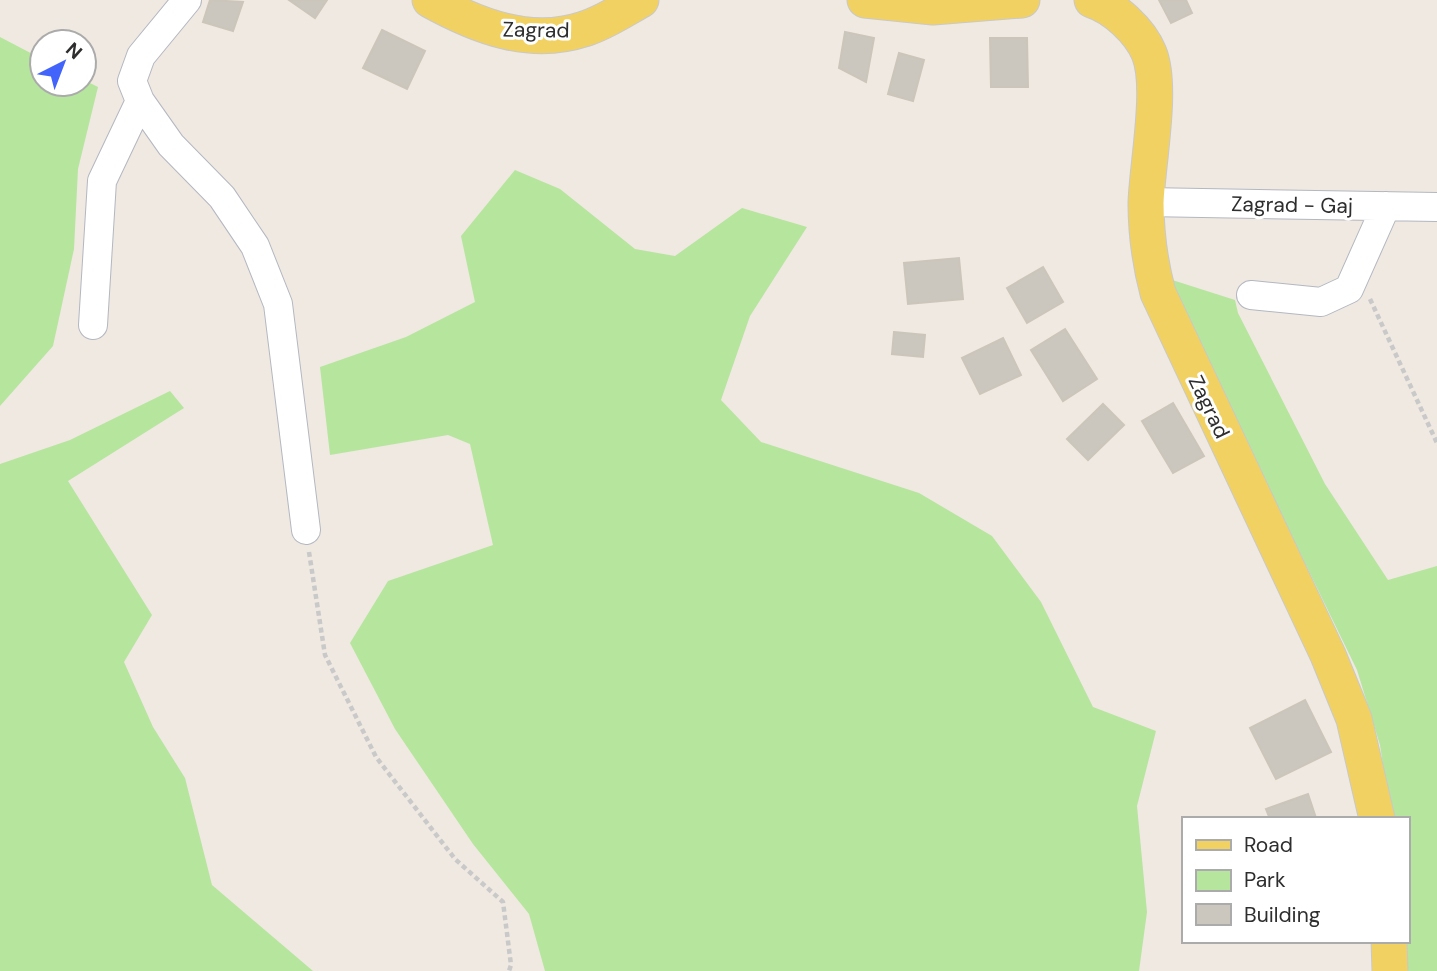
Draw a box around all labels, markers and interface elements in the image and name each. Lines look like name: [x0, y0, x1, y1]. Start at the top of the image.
street label: Zagrad: [502, 15, 570, 45]
north arrow: [28, 28, 98, 98]
text: N: [61, 37, 88, 65]
street label: Zagrad - Gaj: [1231, 190, 1353, 220]
street label: Zagrad: [1182, 371, 1236, 443]
legend: [1182, 817, 1409, 943]
text: Road: [1244, 831, 1293, 859]
text: Park: [1244, 866, 1286, 894]
text: Building: [1244, 901, 1321, 929]

